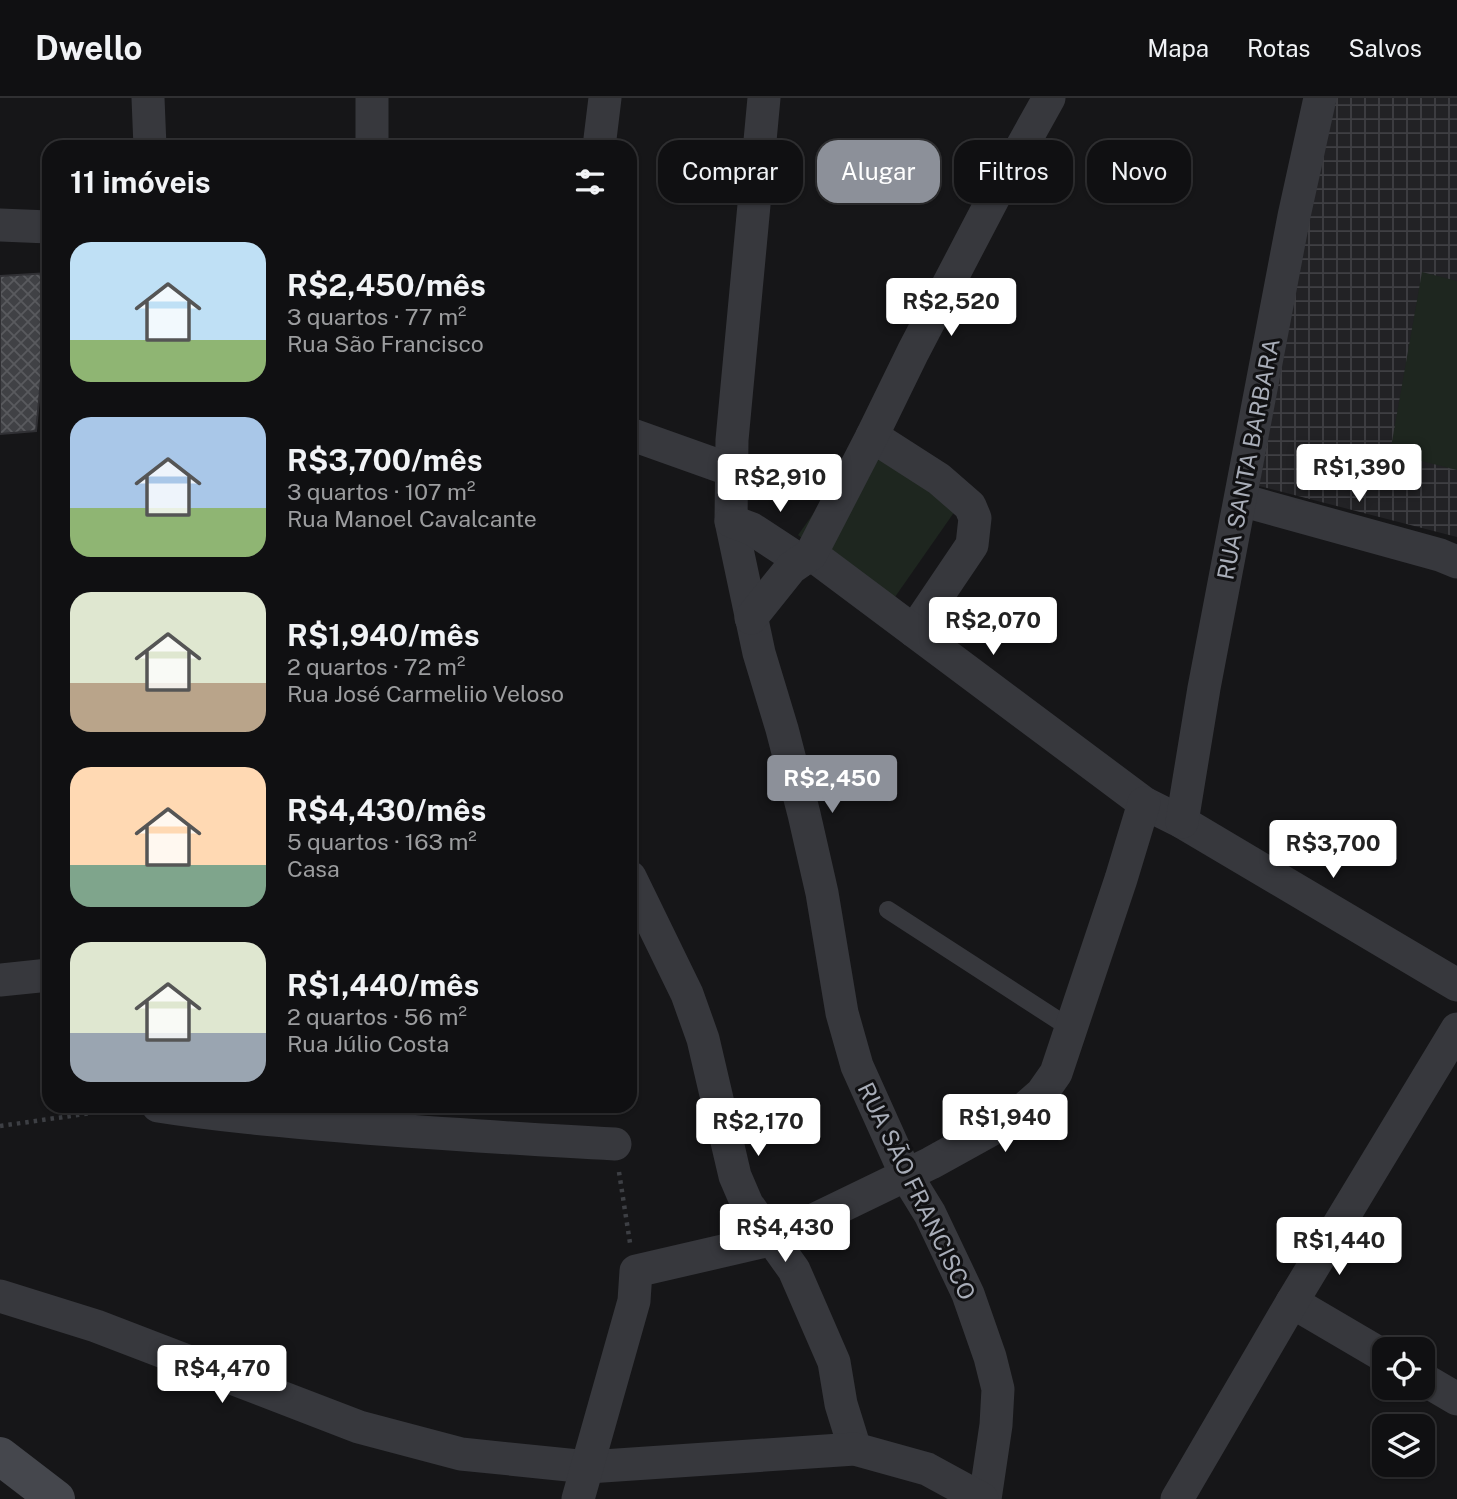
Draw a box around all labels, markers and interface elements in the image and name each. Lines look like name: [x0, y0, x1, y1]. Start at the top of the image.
text: Dwello: [35, 29, 143, 67]
text: Mapa: [1147, 34, 1209, 62]
text: Rotas: [1247, 34, 1310, 62]
text: Salvos: [1348, 34, 1422, 62]
chip: Comprar: [658, 140, 803, 203]
chip: Alugar: [817, 140, 940, 203]
chip: Filtros: [954, 140, 1073, 203]
chip: Novo: [1087, 140, 1191, 203]
icon: filters: [571, 163, 609, 201]
text: 11 imóveis: [70, 164, 211, 200]
text: R$2,450/mês: [287, 267, 486, 303]
icon: home: [126, 270, 210, 354]
pin: R$2,520: [886, 278, 1016, 338]
text: R$2,520: [902, 287, 1000, 314]
text: 3 quartos · 77 m²: [287, 303, 466, 330]
text: Rua São Francisco: [287, 330, 484, 357]
street label: RUA SANTA BARBARA: [1211, 336, 1285, 582]
text: R$3,700/mês: [287, 442, 483, 478]
pin: R$1,390: [1294, 444, 1424, 504]
icon: home: [126, 445, 210, 529]
text: R$1,390: [1312, 453, 1406, 480]
pin: R$2,910: [715, 454, 845, 514]
text: R$2,910: [734, 463, 826, 490]
text: 3 quartos · 107 m²: [287, 478, 475, 505]
text: Rua Manoel Cavalcante: [287, 505, 537, 532]
pin: R$2,070: [928, 598, 1058, 657]
text: R$2,070: [945, 606, 1041, 633]
text: R$1,940/mês: [287, 617, 479, 653]
icon: home: [126, 620, 210, 704]
text: 2 quartos · 72 m²: [287, 653, 465, 680]
text: Rua José Carmeliio Veloso: [287, 680, 564, 707]
pin: R$2,450: [767, 756, 897, 815]
text: R$2,450: [783, 764, 881, 791]
text: R$4,430/mês: [287, 792, 486, 828]
icon: home: [126, 795, 210, 879]
pin: R$3,700: [1268, 820, 1398, 880]
text: 5 quartos · 163 m²: [287, 828, 477, 855]
text: R$3,700: [1285, 829, 1381, 856]
text: Casa: [287, 855, 340, 882]
text: R$1,440/mês: [287, 967, 479, 1003]
icon: home: [126, 970, 210, 1054]
text: 2 quartos · 56 m²: [287, 1003, 467, 1030]
text: Rua Júlio Costa: [287, 1030, 449, 1057]
street label: RUA SÃO FRANCISCO: [853, 1078, 981, 1304]
pin: R$1,940: [940, 1094, 1070, 1154]
pin: R$2,170: [693, 1098, 823, 1158]
text: R$1,940: [959, 1103, 1051, 1130]
text: R$2,170: [712, 1107, 804, 1134]
pin: R$4,430: [720, 1204, 850, 1264]
text: R$4,430: [736, 1213, 834, 1240]
pin: R$1,440: [1274, 1218, 1404, 1277]
text: R$1,440: [1293, 1226, 1385, 1253]
map controls: [1372, 1337, 1435, 1477]
button: locate: [1372, 1337, 1435, 1400]
pin: R$4,470: [157, 1346, 287, 1405]
text: R$4,470: [173, 1354, 271, 1381]
button: layers: [1372, 1414, 1435, 1477]

